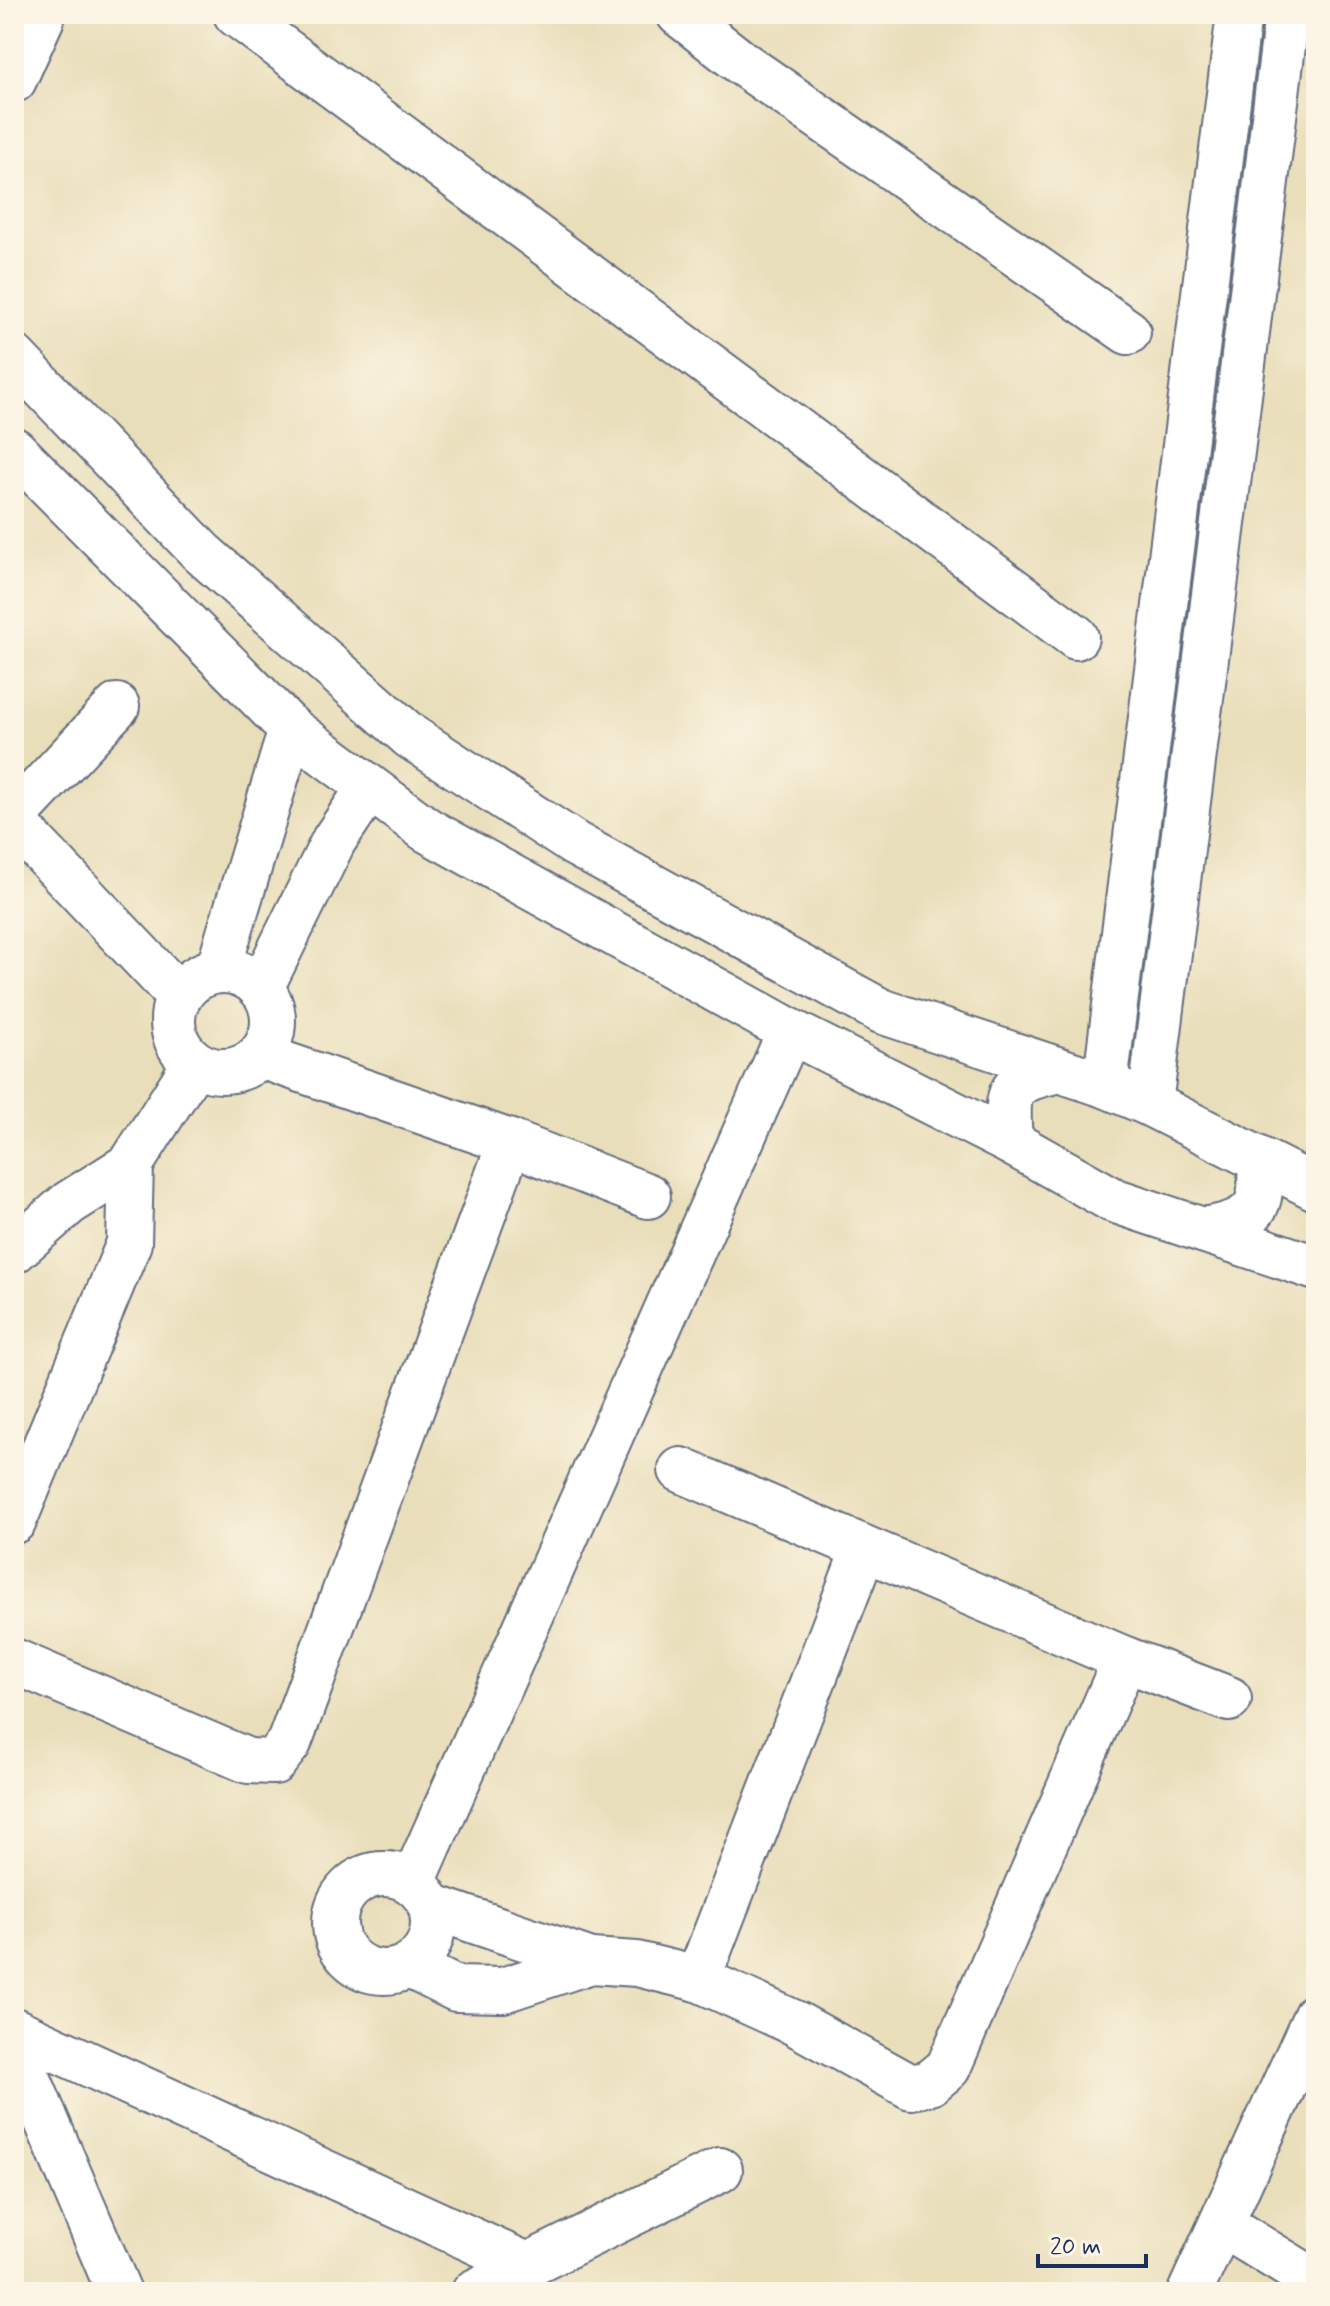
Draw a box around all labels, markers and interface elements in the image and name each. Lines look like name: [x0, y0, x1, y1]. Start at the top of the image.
scale bar: [1038, 2218, 1146, 2268]
text: 20 m: [1050, 2232, 1101, 2263]

